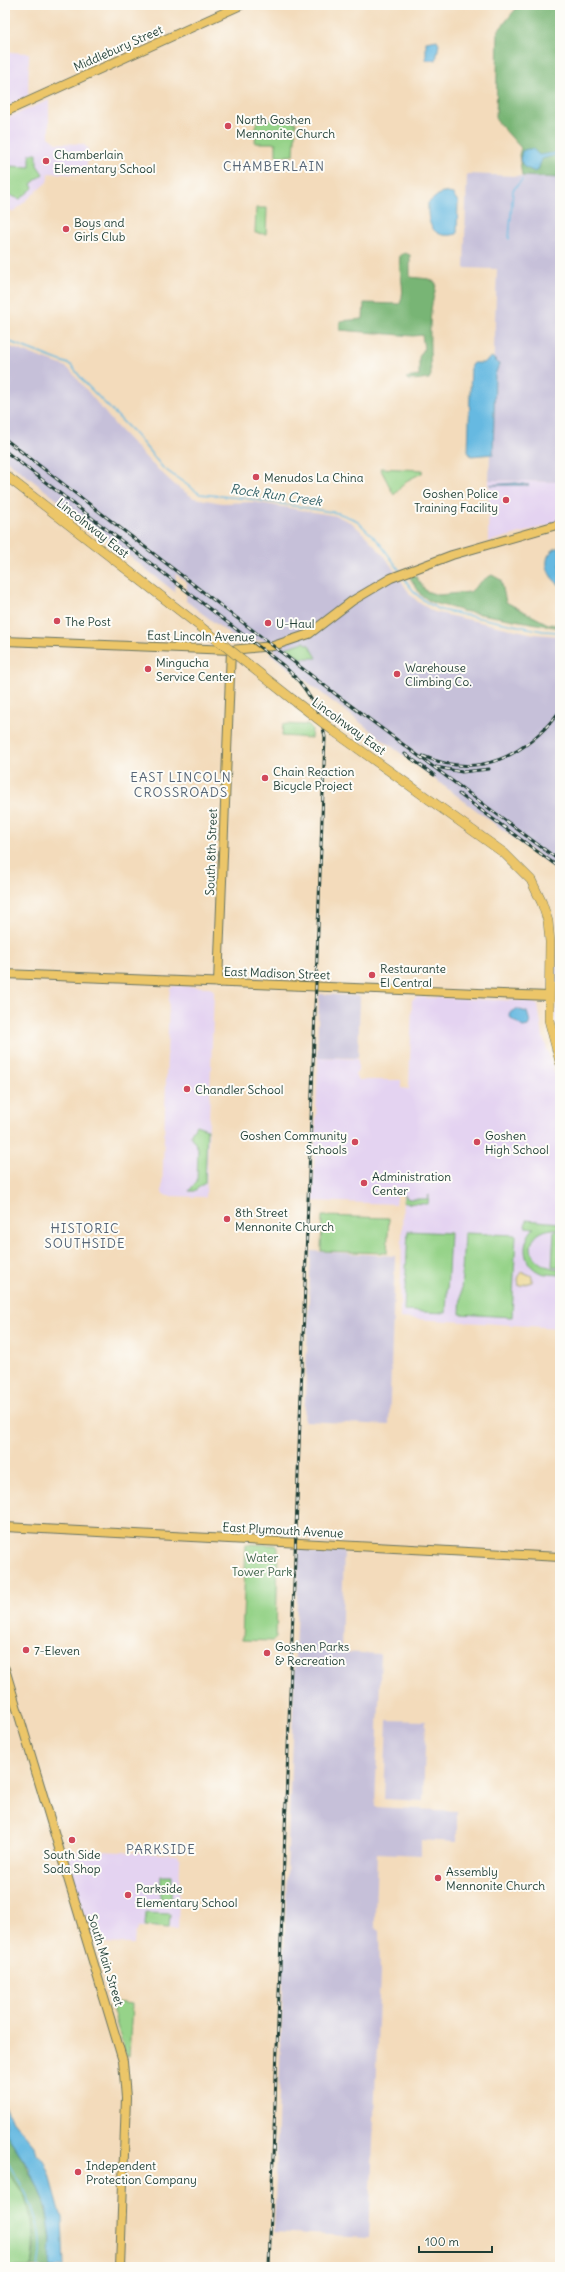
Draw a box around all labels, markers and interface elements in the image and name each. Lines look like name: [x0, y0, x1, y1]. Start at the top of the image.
street label: Middlebury Street: [71, 22, 165, 74]
place label: North Goshen Mennonite Church: [236, 112, 335, 141]
marker: North Goshen Mennonite Church: [223, 121, 233, 131]
place label: Chamberlain Elementary School: [54, 147, 155, 176]
marker: Chamberlain Elementary School: [41, 156, 51, 166]
district label: CHAMBERLAIN: [223, 158, 325, 175]
place label: Boys and Girls Club: [74, 215, 126, 244]
marker: Boys and Girls Club: [61, 224, 71, 234]
place label: Menudos La China: [264, 470, 364, 485]
marker: Menudos La China: [251, 472, 261, 482]
water label: Rock Run Creek: [229, 480, 324, 510]
place label: Goshen Police Training Facility: [414, 486, 498, 515]
street label: Lincolnway East: [54, 495, 132, 561]
marker: Goshen Police Training Facility: [501, 495, 511, 505]
place label: The Post: [65, 614, 111, 629]
marker: The Post: [52, 616, 62, 626]
place label: U-Haul: [276, 616, 314, 631]
marker: U-Haul: [263, 618, 273, 628]
street label: East Lincoln Avenue: [147, 628, 255, 644]
place label: Mingucha Service Center: [156, 655, 234, 684]
place label: Warehouse Climbing Co.: [405, 660, 472, 689]
marker: Mingucha Service Center: [143, 664, 153, 674]
marker: Warehouse Climbing Co.: [392, 669, 402, 679]
street label: Lincolnway East: [309, 694, 389, 758]
place label: Chain Reaction Bicycle Project: [273, 764, 354, 793]
district label: EAST LINCOLN CROSSROADS: [130, 769, 232, 801]
marker: Chain Reaction Bicycle Project: [260, 773, 270, 783]
street label: South 8th Street: [202, 808, 220, 896]
place label: Restaurante El Central: [380, 961, 446, 990]
street label: East Madison Street: [224, 964, 330, 982]
marker: Restaurante El Central: [367, 970, 377, 980]
place label: Chandler School: [195, 1082, 283, 1097]
marker: Chandler School: [182, 1084, 192, 1094]
place label: Goshen Community Schools: [240, 1128, 347, 1157]
place label: Goshen High School: [485, 1128, 549, 1157]
marker: Goshen Community Schools: [350, 1137, 360, 1147]
marker: Goshen High School: [472, 1137, 482, 1147]
place label: Administration Center: [372, 1169, 451, 1198]
marker: Administration Center: [359, 1178, 369, 1188]
place label: 8th Street Mennonite Church: [235, 1205, 334, 1234]
marker: 8th Street Mennonite Church: [222, 1214, 232, 1224]
district label: HISTORIC SOUTHSIDE: [44, 1220, 126, 1252]
street label: East Plymouth Avenue: [222, 1519, 344, 1541]
park label: Water Tower Park: [232, 1550, 292, 1579]
place label: Goshen Parks & Recreation: [275, 1639, 349, 1668]
place label: 7-Eleven: [34, 1643, 80, 1658]
marker: 7-Eleven: [21, 1645, 31, 1655]
marker: Goshen Parks & Recreation: [262, 1648, 272, 1658]
marker: South Side Soda Shop: [67, 1835, 77, 1845]
district label: PARKSIDE: [126, 1841, 196, 1858]
place label: South Side Soda Shop: [43, 1847, 101, 1876]
place label: Assembly Mennonite Church: [446, 1864, 545, 1893]
marker: Assembly Mennonite Church: [433, 1873, 443, 1883]
place label: Parkside Elementary School: [136, 1881, 237, 1910]
marker: Parkside Elementary School: [123, 1890, 133, 1900]
street label: South Main Street: [85, 1912, 127, 2008]
place label: Independent Protection Company: [86, 2158, 197, 2187]
marker: Independent Protection Company: [73, 2167, 83, 2177]
scale bar: [419, 2228, 492, 2254]
text: 100 m: [425, 2234, 459, 2249]

